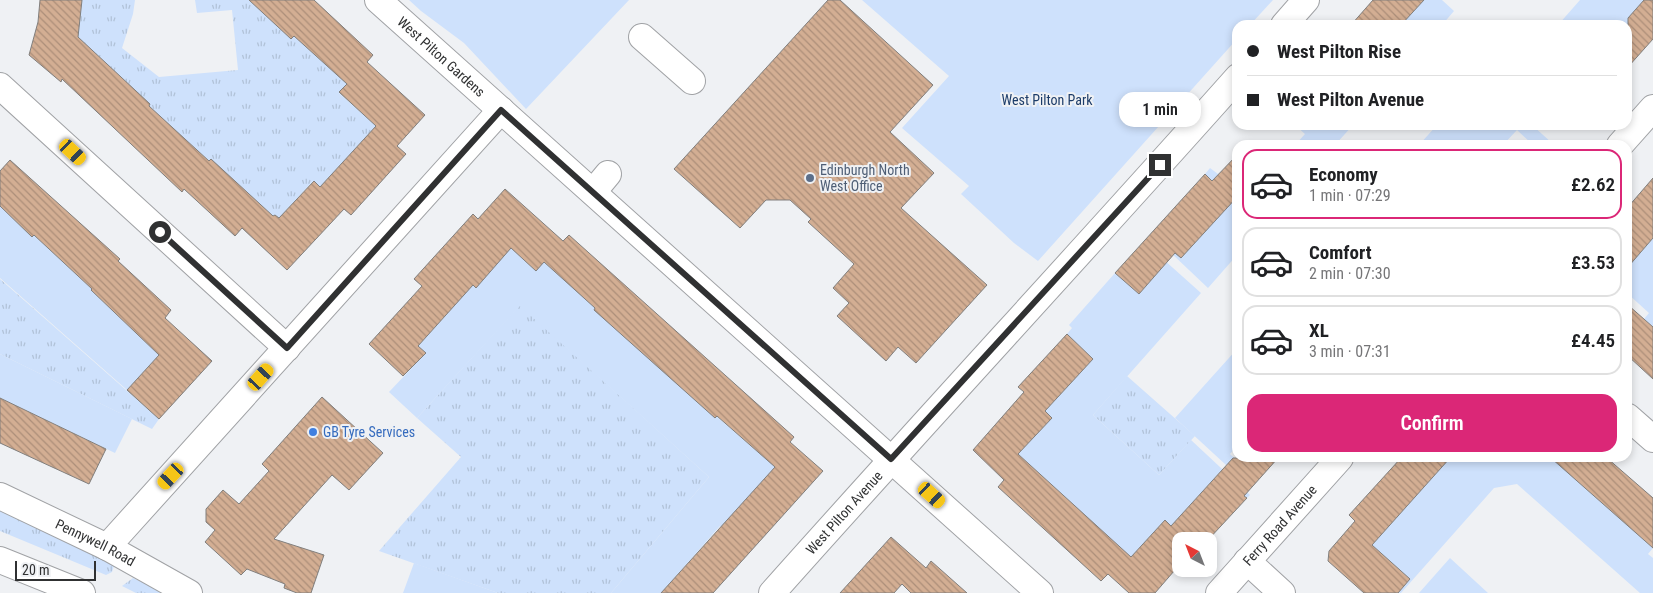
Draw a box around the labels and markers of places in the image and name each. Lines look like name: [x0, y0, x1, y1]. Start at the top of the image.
place label: Edinburgh North West Office: [820, 162, 910, 194]
marker: Edinburgh North West Office: [804, 172, 816, 184]
place label: GB Tyre Services: [323, 424, 415, 440]
marker: GB Tyre Services: [307, 426, 319, 438]

